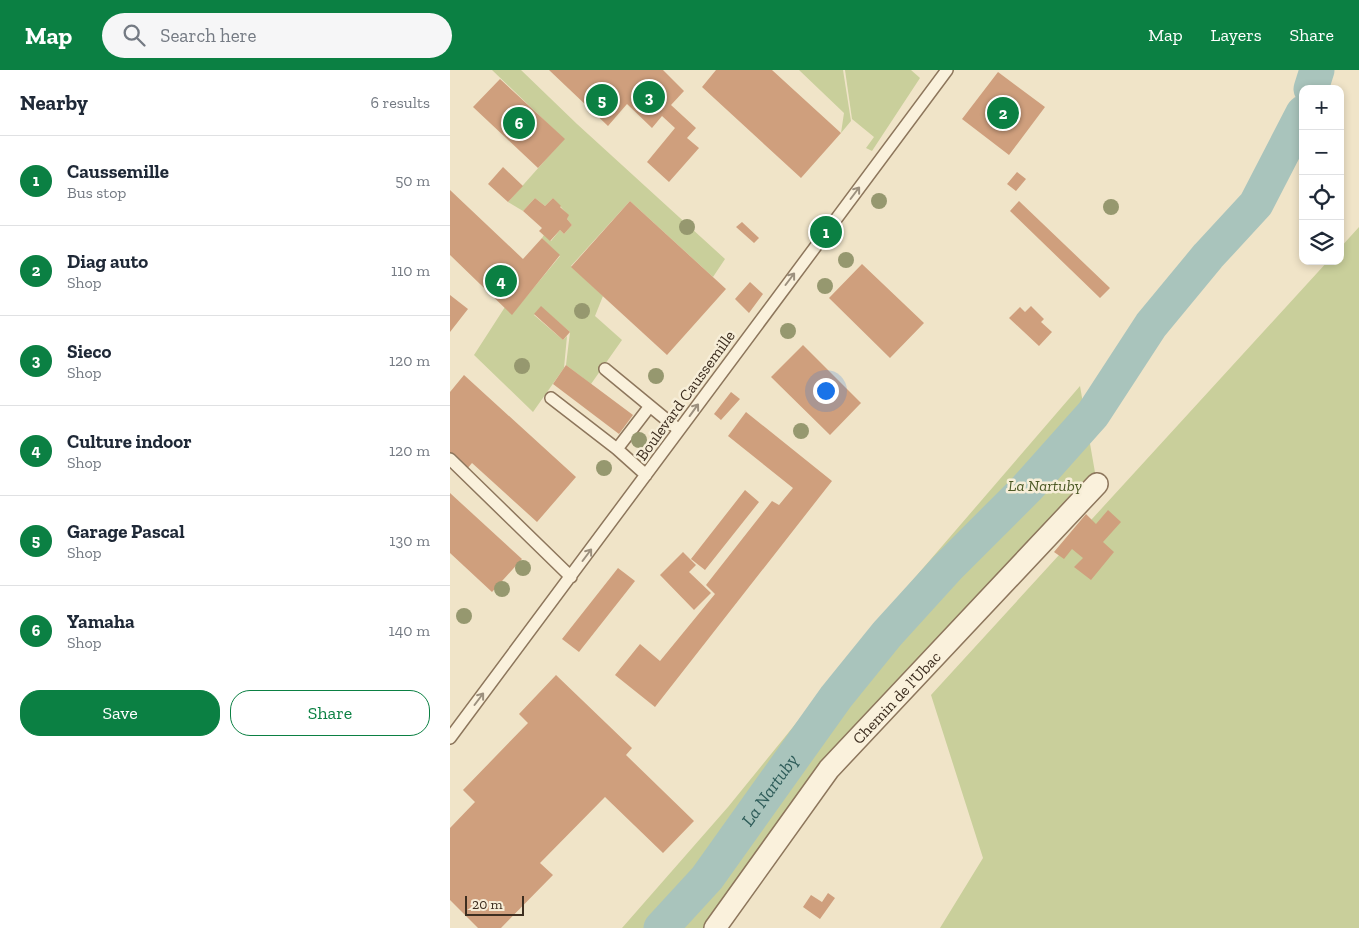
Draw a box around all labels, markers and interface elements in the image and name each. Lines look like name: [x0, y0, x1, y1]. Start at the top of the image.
search box: [102, 13, 452, 58]
text: Map: [25, 21, 72, 50]
icon: search: [120, 21, 148, 49]
text: Search here: [160, 24, 257, 47]
text: Map: [1148, 24, 1183, 46]
text: Layers: [1211, 24, 1262, 46]
text: Share: [1290, 24, 1334, 46]
pin: 3: [633, 78, 665, 116]
pin: 5: [586, 81, 618, 119]
map controls: [1299, 85, 1344, 265]
button: +: [1299, 85, 1344, 130]
text: Nearby: [20, 90, 88, 115]
text: 6 results: [370, 93, 430, 112]
pin: 2: [987, 94, 1019, 132]
pin: 6: [503, 104, 535, 142]
button: −: [1299, 130, 1344, 175]
text: Caussemille: [67, 160, 169, 183]
text: 1: [33, 171, 39, 190]
text: 50 m: [395, 171, 430, 190]
button: locate: [1299, 175, 1344, 220]
text: Bus stop: [67, 183, 126, 202]
one-way arrow: [850, 186, 860, 200]
pin: 1: [810, 213, 842, 251]
button: layers: [1299, 220, 1344, 265]
text: Diag auto: [67, 250, 148, 273]
text: 2: [32, 261, 40, 280]
text: 110 m: [391, 261, 430, 280]
pin: 4: [485, 262, 517, 300]
one-way arrow: [785, 272, 795, 286]
text: Shop: [67, 273, 102, 292]
street label: Boulevard Caussemille: [632, 327, 739, 464]
text: Sieco: [67, 340, 111, 363]
text: 3: [32, 351, 40, 370]
text: 120 m: [389, 351, 430, 370]
text: Shop: [67, 363, 102, 382]
your location: [813, 378, 839, 404]
one-way arrow: [689, 404, 699, 418]
text: Culture indoor: [67, 430, 192, 453]
text: 4: [31, 441, 41, 460]
text: 120 m: [389, 441, 430, 460]
text: Shop: [67, 453, 102, 472]
park label: La Nartuby: [1008, 476, 1082, 495]
text: Garage Pascal: [67, 520, 185, 543]
text: 5: [32, 531, 40, 550]
text: 130 m: [389, 531, 430, 550]
text: Shop: [67, 543, 102, 562]
one-way arrow: [581, 549, 592, 562]
text: Yamaha: [67, 610, 135, 633]
text: 6: [32, 621, 40, 640]
text: 140 m: [389, 621, 430, 640]
text: Shop: [67, 633, 102, 652]
street label: Chemin de l'Ubac: [849, 647, 945, 748]
button: Save: [20, 690, 220, 736]
button: Share: [230, 690, 430, 736]
one-way arrow: [474, 692, 484, 706]
water label: La Nartuby: [737, 750, 803, 830]
scale bar: [465, 893, 524, 916]
text: 20 m: [472, 896, 503, 913]

